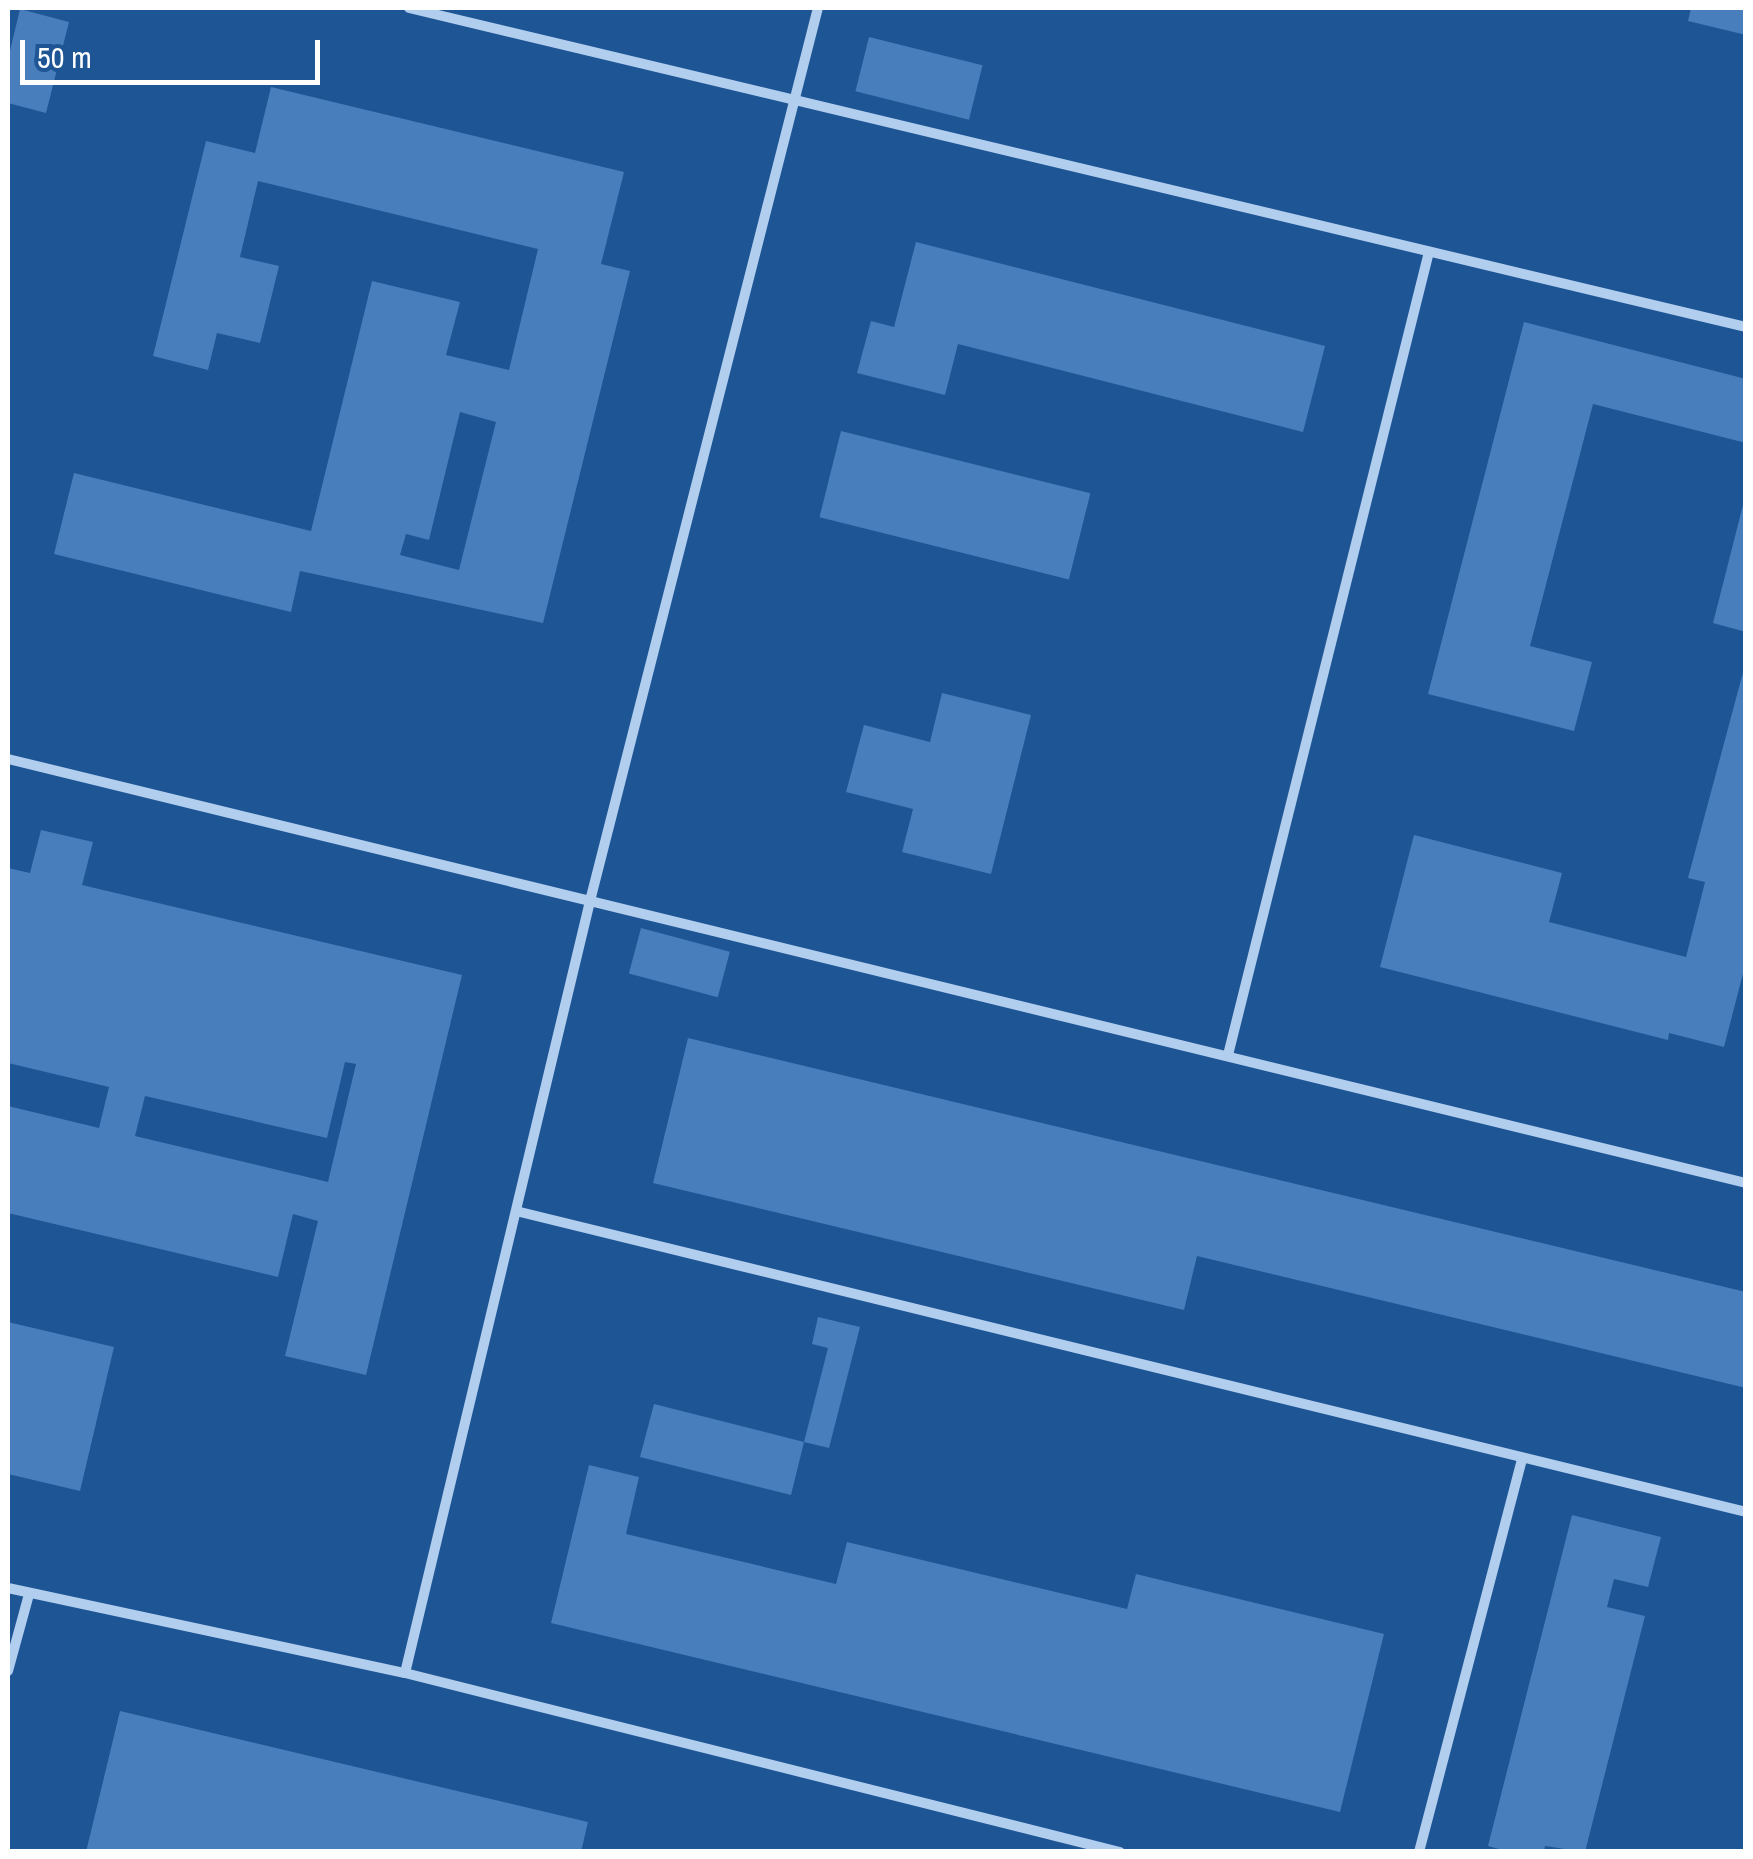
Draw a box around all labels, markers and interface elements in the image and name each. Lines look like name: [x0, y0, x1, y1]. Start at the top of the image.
scale bar: [25, 20, 325, 82]
text: 50 m: [37, 37, 92, 77]

